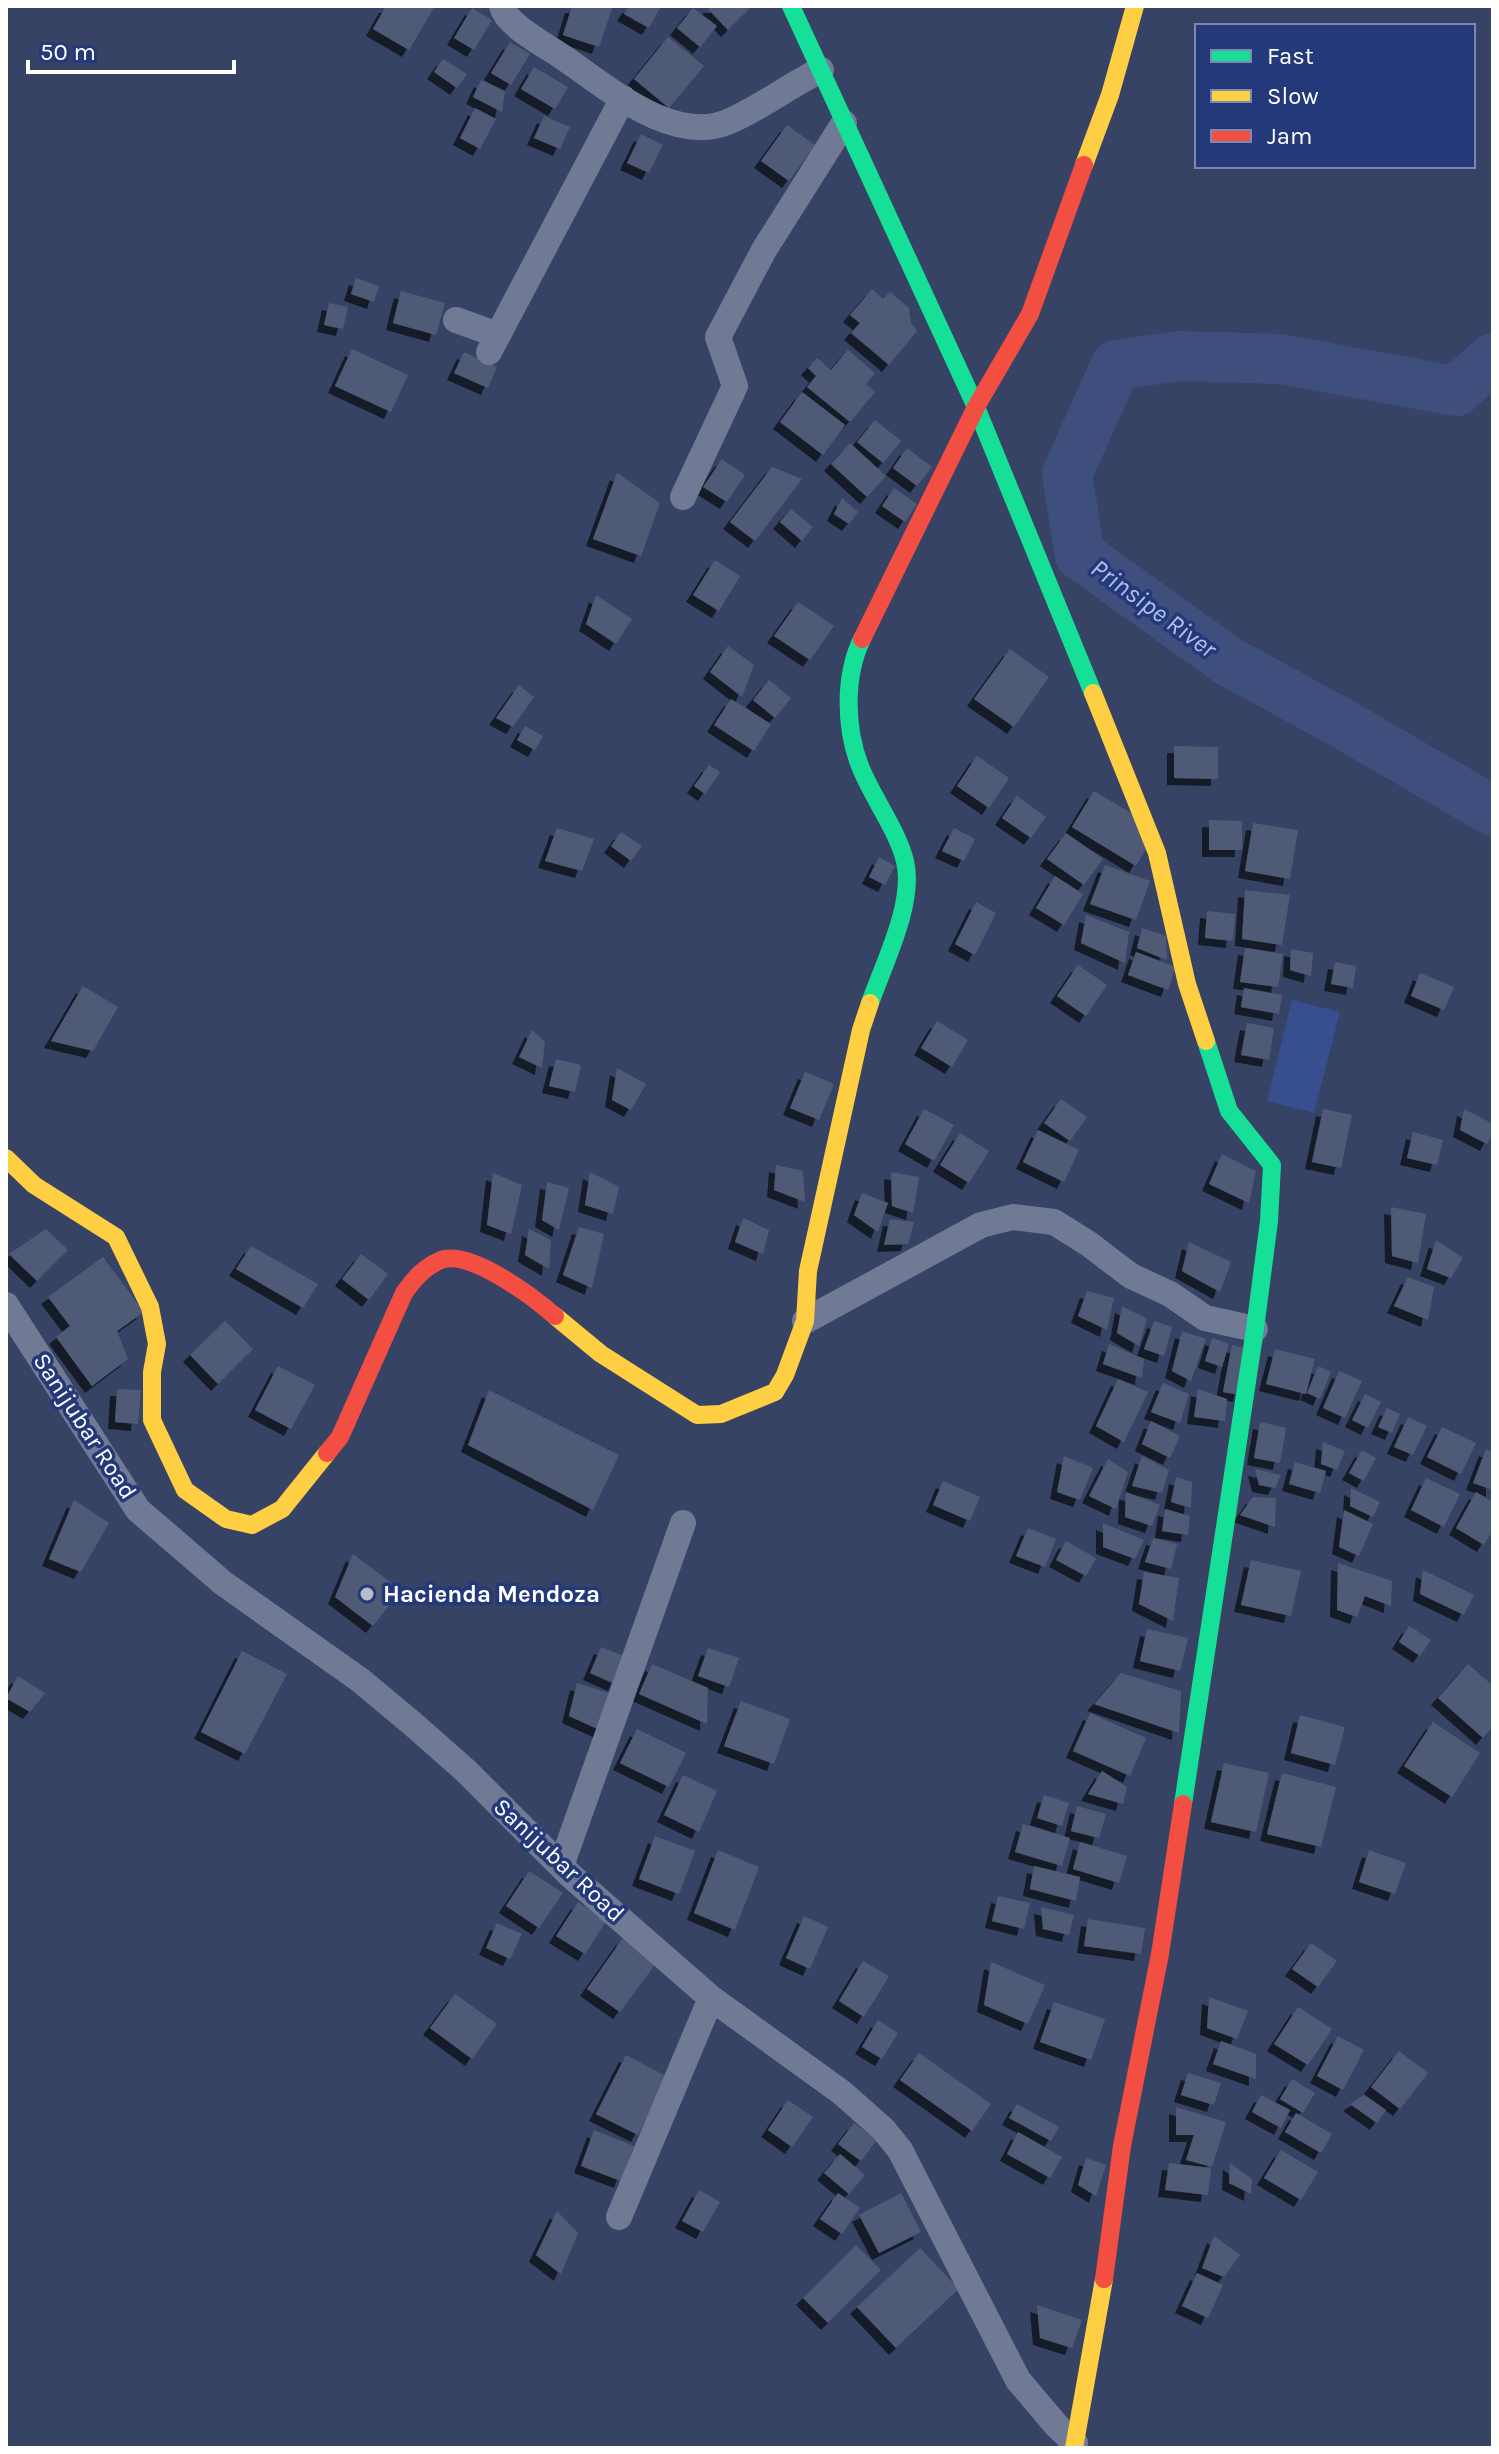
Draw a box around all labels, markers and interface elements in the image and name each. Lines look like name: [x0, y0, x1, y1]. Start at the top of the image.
scale bar: [28, 24, 234, 74]
legend: [1195, 24, 1475, 168]
text: 50 m: [40, 38, 96, 66]
text: Fast: [1267, 42, 1314, 70]
text: Slow: [1267, 82, 1319, 110]
text: Jam: [1267, 122, 1312, 150]
water label: Prinsipe River: [1085, 552, 1224, 665]
street label: Sanijubar Road: [27, 1348, 143, 1504]
place label: Hacienda Mendoza: [383, 1580, 600, 1608]
marker: Hacienda Mendoza: [358, 1585, 376, 1603]
street label: Sanijubar Road: [488, 1792, 630, 1928]

